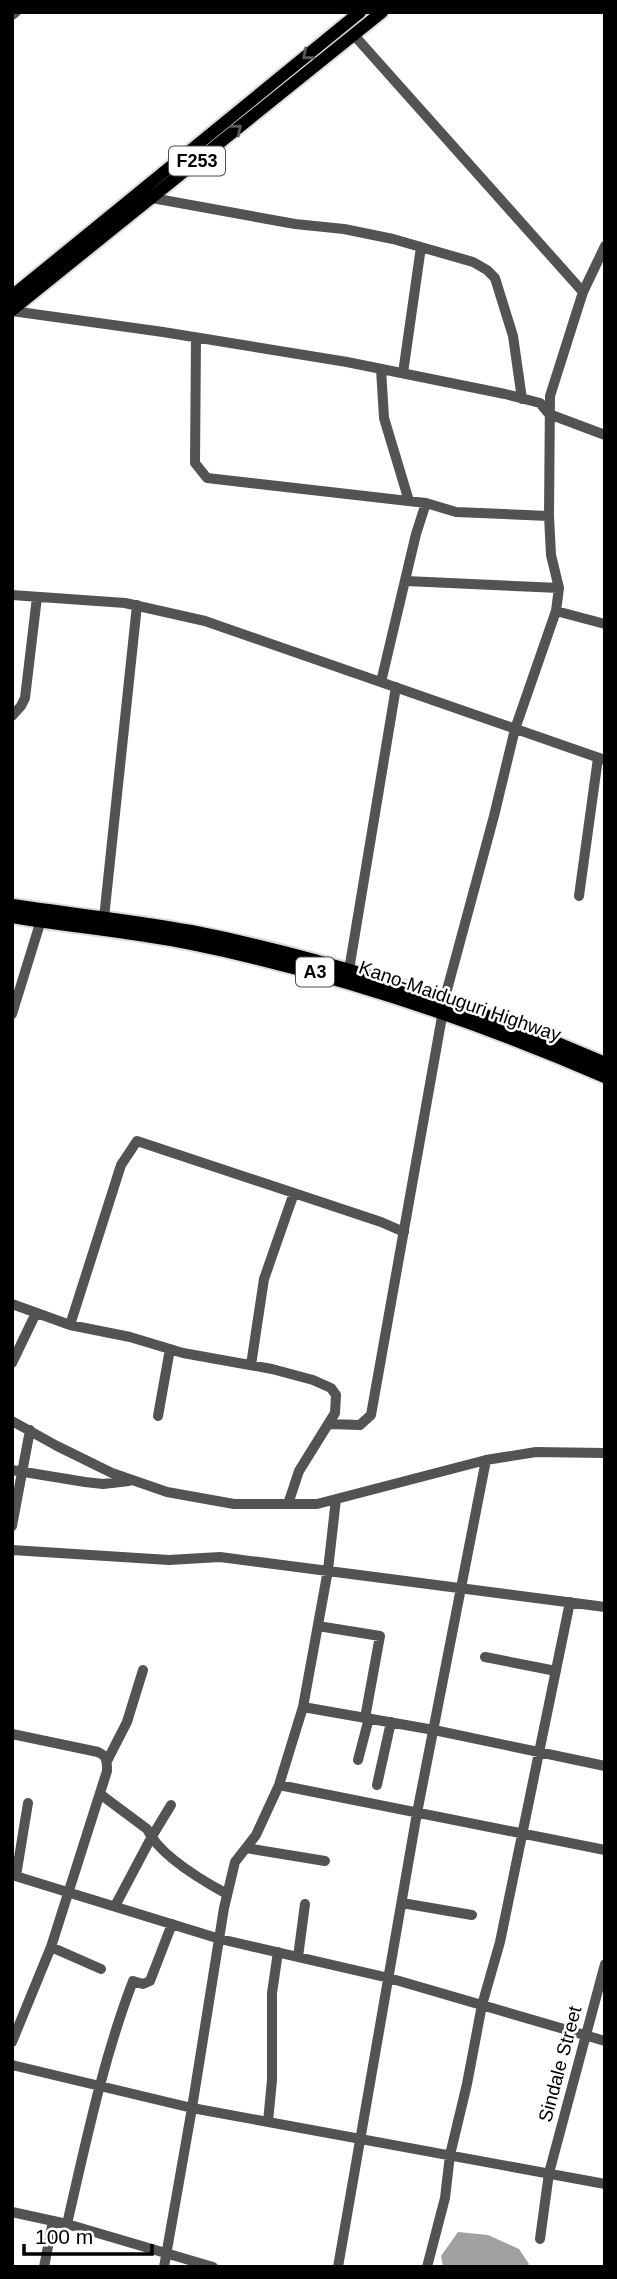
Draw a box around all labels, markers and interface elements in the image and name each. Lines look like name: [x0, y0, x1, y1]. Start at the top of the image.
one-way arrow: [302, 47, 314, 60]
one-way arrow: [229, 124, 241, 137]
road number: F253: [169, 146, 225, 176]
street label: Kano-Maiduguri Highway: [356, 957, 564, 1046]
road number: A3: [296, 958, 334, 987]
street label: Sindale Street: [534, 2003, 586, 2124]
scale bar: [24, 2212, 152, 2256]
text: 100 m: [35, 2225, 93, 2248]

